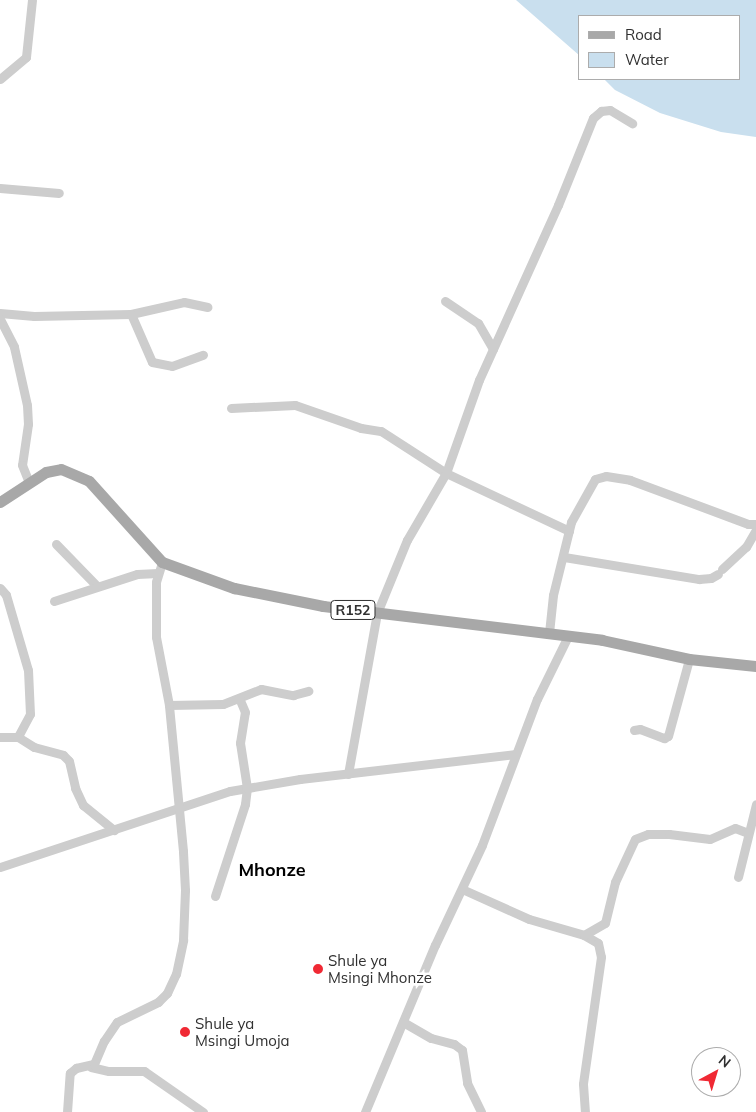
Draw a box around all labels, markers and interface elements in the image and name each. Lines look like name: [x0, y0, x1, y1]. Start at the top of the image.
legend: [578, 15, 741, 80]
text: Road: [625, 25, 662, 44]
text: Water: [625, 50, 669, 69]
road number: R152: [329, 598, 377, 622]
district label: Mhonze: [238, 859, 306, 881]
place label: Shule ya Msingi Mhonze: [328, 951, 432, 986]
marker: Shule ya Msingi Mhonze: [312, 963, 324, 975]
place label: Shule ya Msingi Umoja: [195, 1014, 289, 1049]
marker: Shule ya Msingi Umoja: [179, 1026, 191, 1038]
north arrow: [691, 1047, 741, 1097]
text: N: [715, 1051, 735, 1071]

